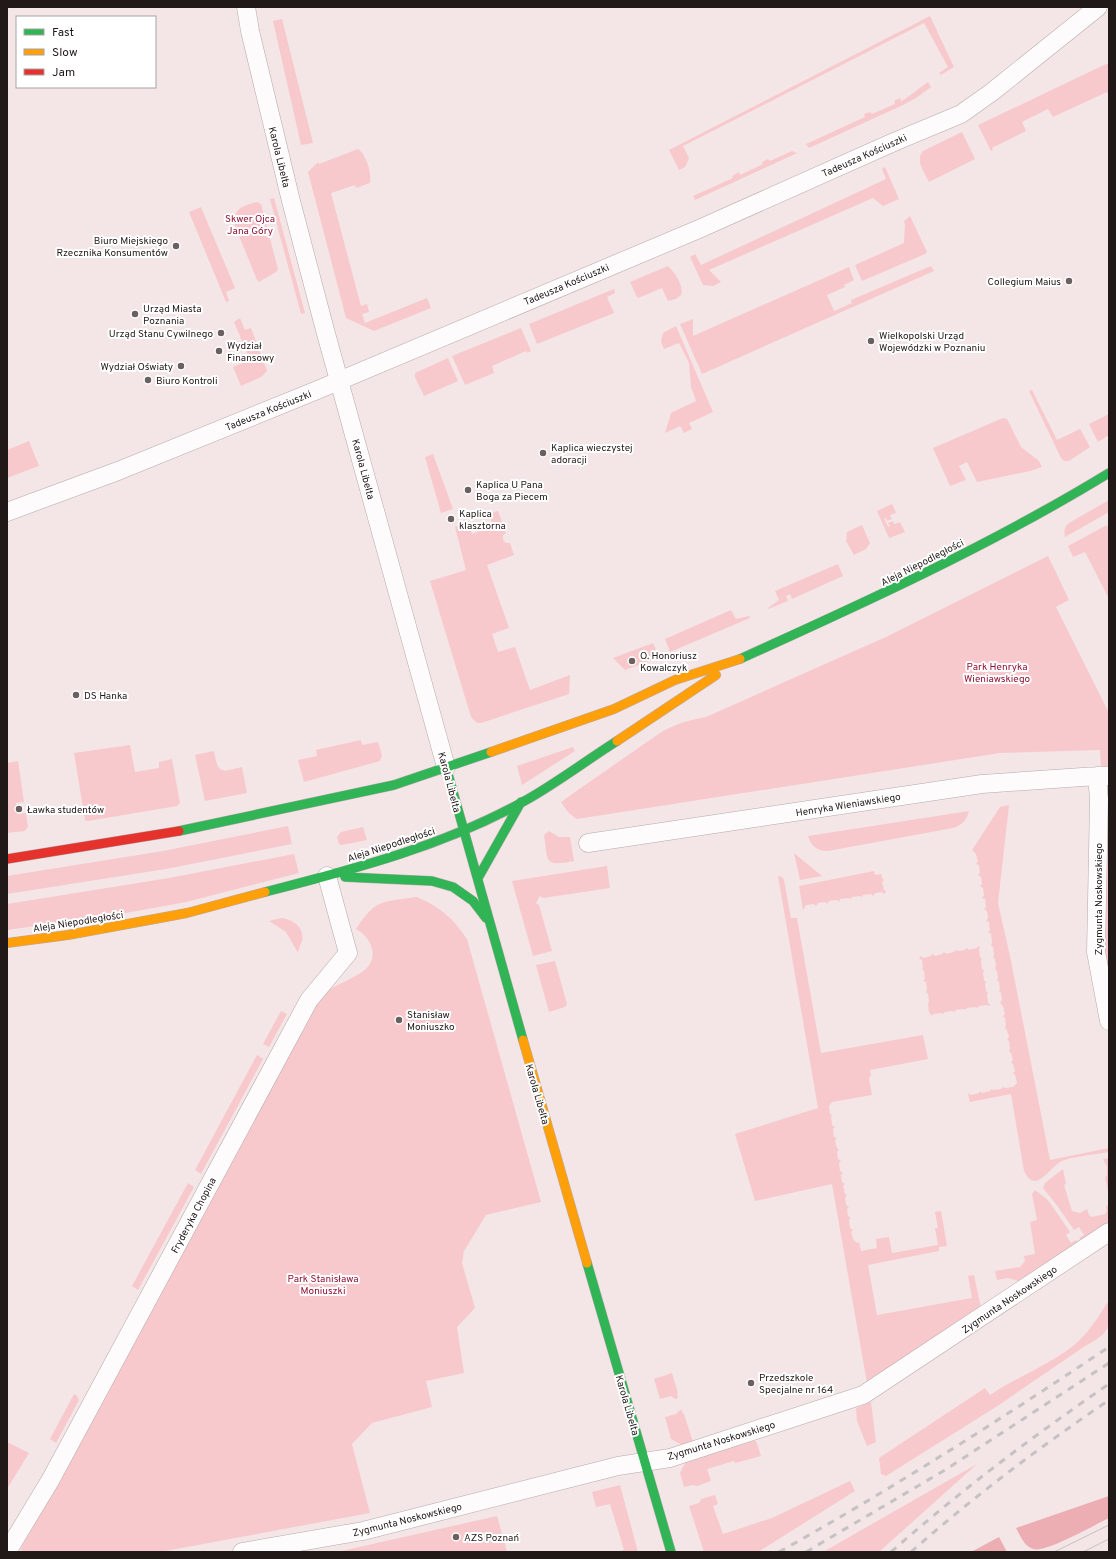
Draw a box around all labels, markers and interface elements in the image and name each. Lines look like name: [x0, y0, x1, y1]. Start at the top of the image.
legend: [16, 16, 156, 88]
text: Fast: [52, 25, 74, 41]
text: Slow: [52, 45, 78, 61]
text: Jam: [52, 65, 75, 81]
street label: Karola Libelta: [265, 126, 292, 189]
street label: Tadeusza Kościuszki: [820, 132, 909, 181]
park label: Skwer Ojca Jana Góry: [225, 213, 275, 238]
place label: Biuro Miejskiego Rzecznika Konsumentów: [56, 235, 168, 260]
marker: Biuro Miejskiego Rzecznika Konsumentów: [171, 241, 181, 251]
street label: Tadeusza Kościuszki: [522, 261, 611, 309]
place label: Collegium Maius: [988, 276, 1061, 289]
marker: Collegium Maius: [1064, 276, 1074, 286]
place label: Urząd Miasta Poznania: [143, 303, 201, 328]
marker: Urząd Miasta Poznania: [130, 309, 140, 319]
place label: Urząd Stanu Cywilnego: [109, 328, 213, 341]
marker: Urząd Stanu Cywilnego: [216, 328, 226, 338]
place label: Wielkopolski Urząd Wojewódzki w Poznaniu: [879, 330, 985, 355]
marker: Wielkopolski Urząd Wojewódzki w Poznaniu: [866, 336, 876, 346]
place label: Wydział Finansowy: [227, 340, 274, 365]
marker: Wydział Finansowy: [214, 346, 224, 356]
place label: Wydział Oświaty: [100, 361, 173, 374]
marker: Wydział Oświaty: [176, 361, 186, 371]
marker: Biuro Kontroli: [143, 375, 153, 385]
place label: Biuro Kontroli: [156, 375, 218, 388]
street label: Tadeusza Kościuszki: [224, 388, 313, 435]
street label: Karola Libelta: [348, 438, 377, 501]
place label: Kaplica wieczystej adoracji: [551, 442, 633, 467]
marker: Kaplica wieczystej adoracji: [538, 448, 548, 458]
place label: Kaplica U Pana Boga za Piecem: [476, 479, 548, 504]
marker: Kaplica U Pana Boga za Piecem: [463, 485, 473, 495]
place label: Kaplica klasztorna: [459, 508, 506, 533]
marker: Kaplica klasztorna: [446, 514, 456, 524]
street label: Aleja Niepodległości: [879, 537, 966, 590]
place label: O. Honoriusz Kowalczyk: [640, 650, 697, 675]
marker: O. Honoriusz Kowalczyk: [627, 656, 637, 666]
park label: Park Henryka Wieniawskiego: [964, 661, 1030, 686]
marker: DS Hanka: [71, 690, 81, 700]
place label: DS Hanka: [84, 690, 127, 703]
street label: Karola Libelta: [434, 751, 463, 814]
street label: Henryka Wieniawskiego: [795, 791, 902, 820]
marker: Ławka studentów: [14, 804, 24, 814]
place label: Ławka studentów: [27, 804, 104, 817]
street label: Aleja Niepodległości: [346, 825, 437, 866]
street label: Zygmunta Noskowskiego: [1093, 842, 1106, 955]
street label: Aleja Niepodległości: [32, 909, 124, 936]
place label: Stanisław Moniuszko: [407, 1009, 455, 1034]
marker: Stanisław Moniuszko: [394, 1015, 404, 1025]
street label: Karola Libelta: [522, 1063, 551, 1126]
street label: Fryderyka Chopina: [169, 1176, 220, 1256]
street label: Zygmunta Noskowskiego: [960, 1263, 1060, 1337]
park label: Park Stanisława Moniuszki: [288, 1273, 358, 1298]
place label: Przedszkole Specjalne nr 164: [759, 1372, 833, 1397]
street label: Karola Libelta: [612, 1374, 641, 1437]
marker: Przedszkole Specjalne nr 164: [746, 1378, 756, 1388]
street label: Zygmunta Noskowskiego: [666, 1419, 777, 1464]
street label: Zygmunta Noskowskiego: [351, 1500, 464, 1540]
marker: AZS Poznań: [451, 1532, 461, 1542]
place label: AZS Poznań: [464, 1532, 519, 1545]

